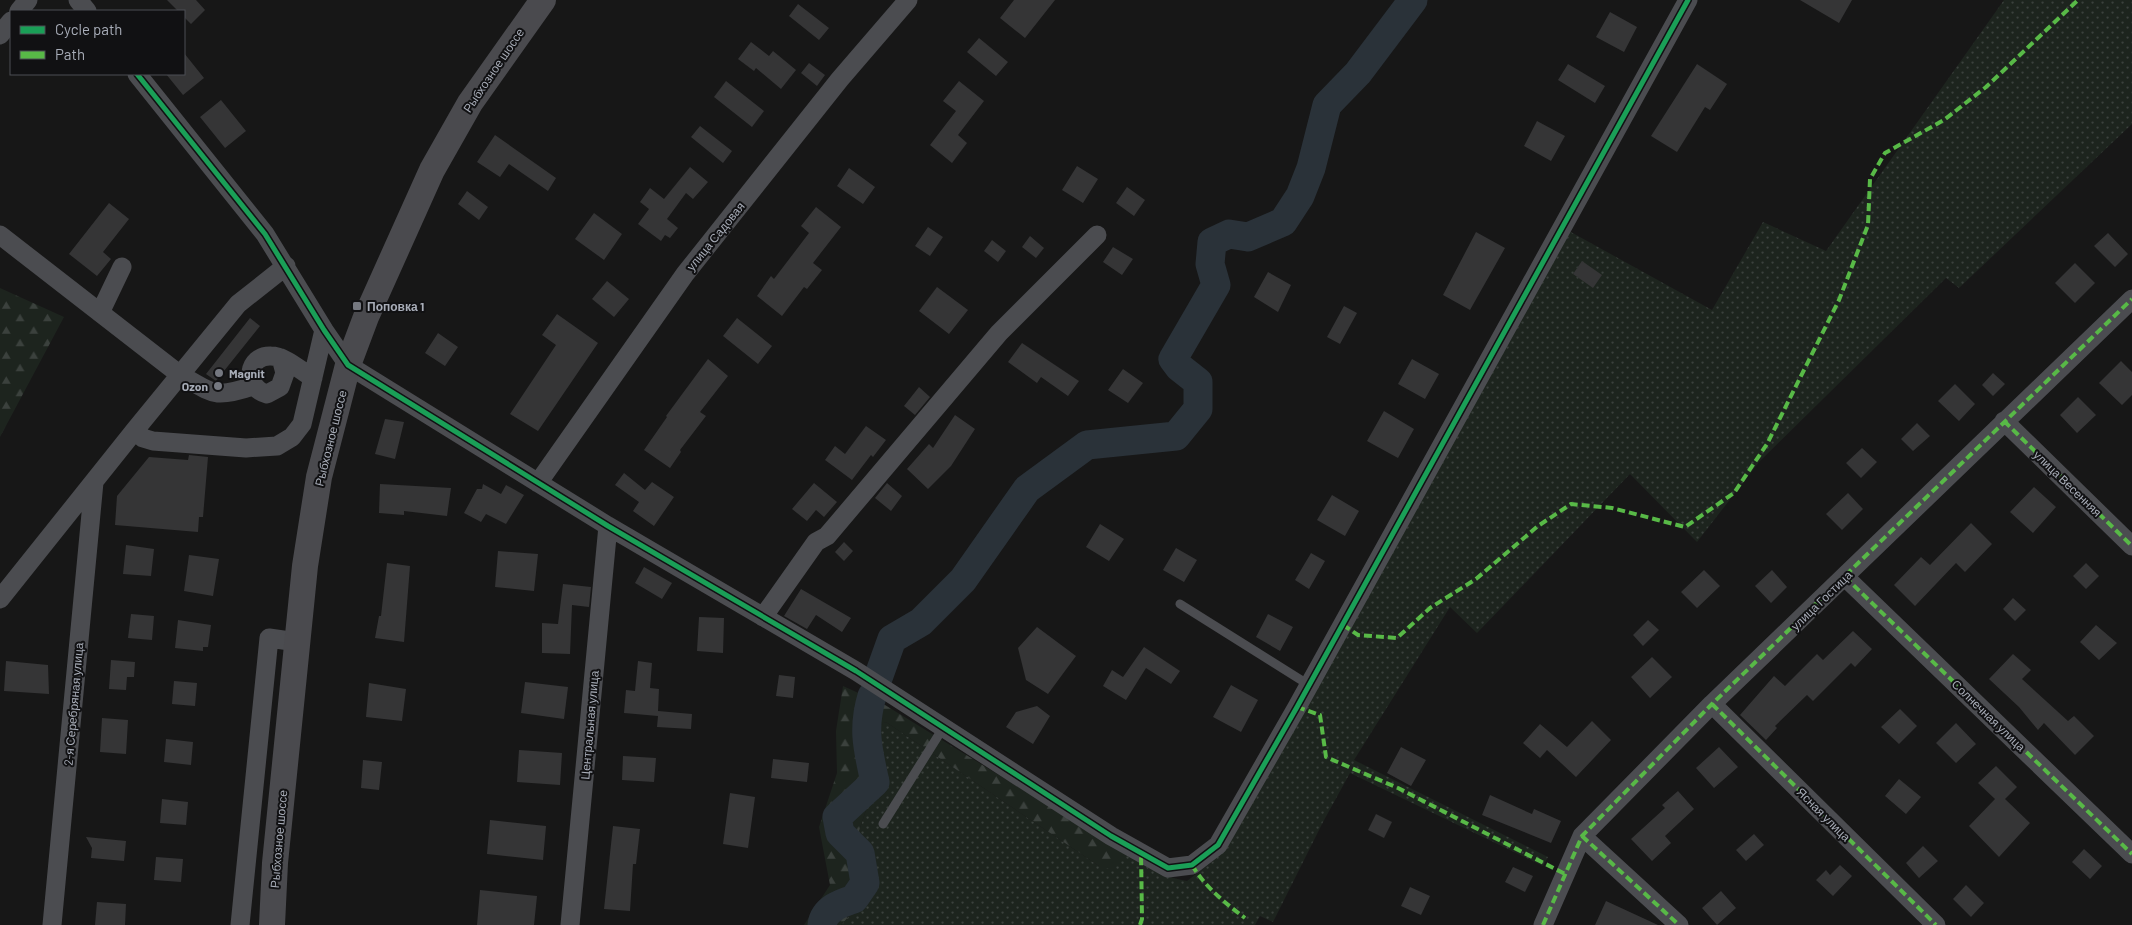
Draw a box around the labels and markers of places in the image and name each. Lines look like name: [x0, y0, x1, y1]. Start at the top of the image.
place label: Поповка 1: [367, 299, 424, 313]
marker: Поповка 1: [351, 300, 363, 312]
place label: Magnit: [229, 366, 265, 380]
marker: Magnit: [213, 367, 225, 379]
place label: Ozon: [182, 379, 208, 393]
marker: Ozon: [212, 380, 224, 392]

